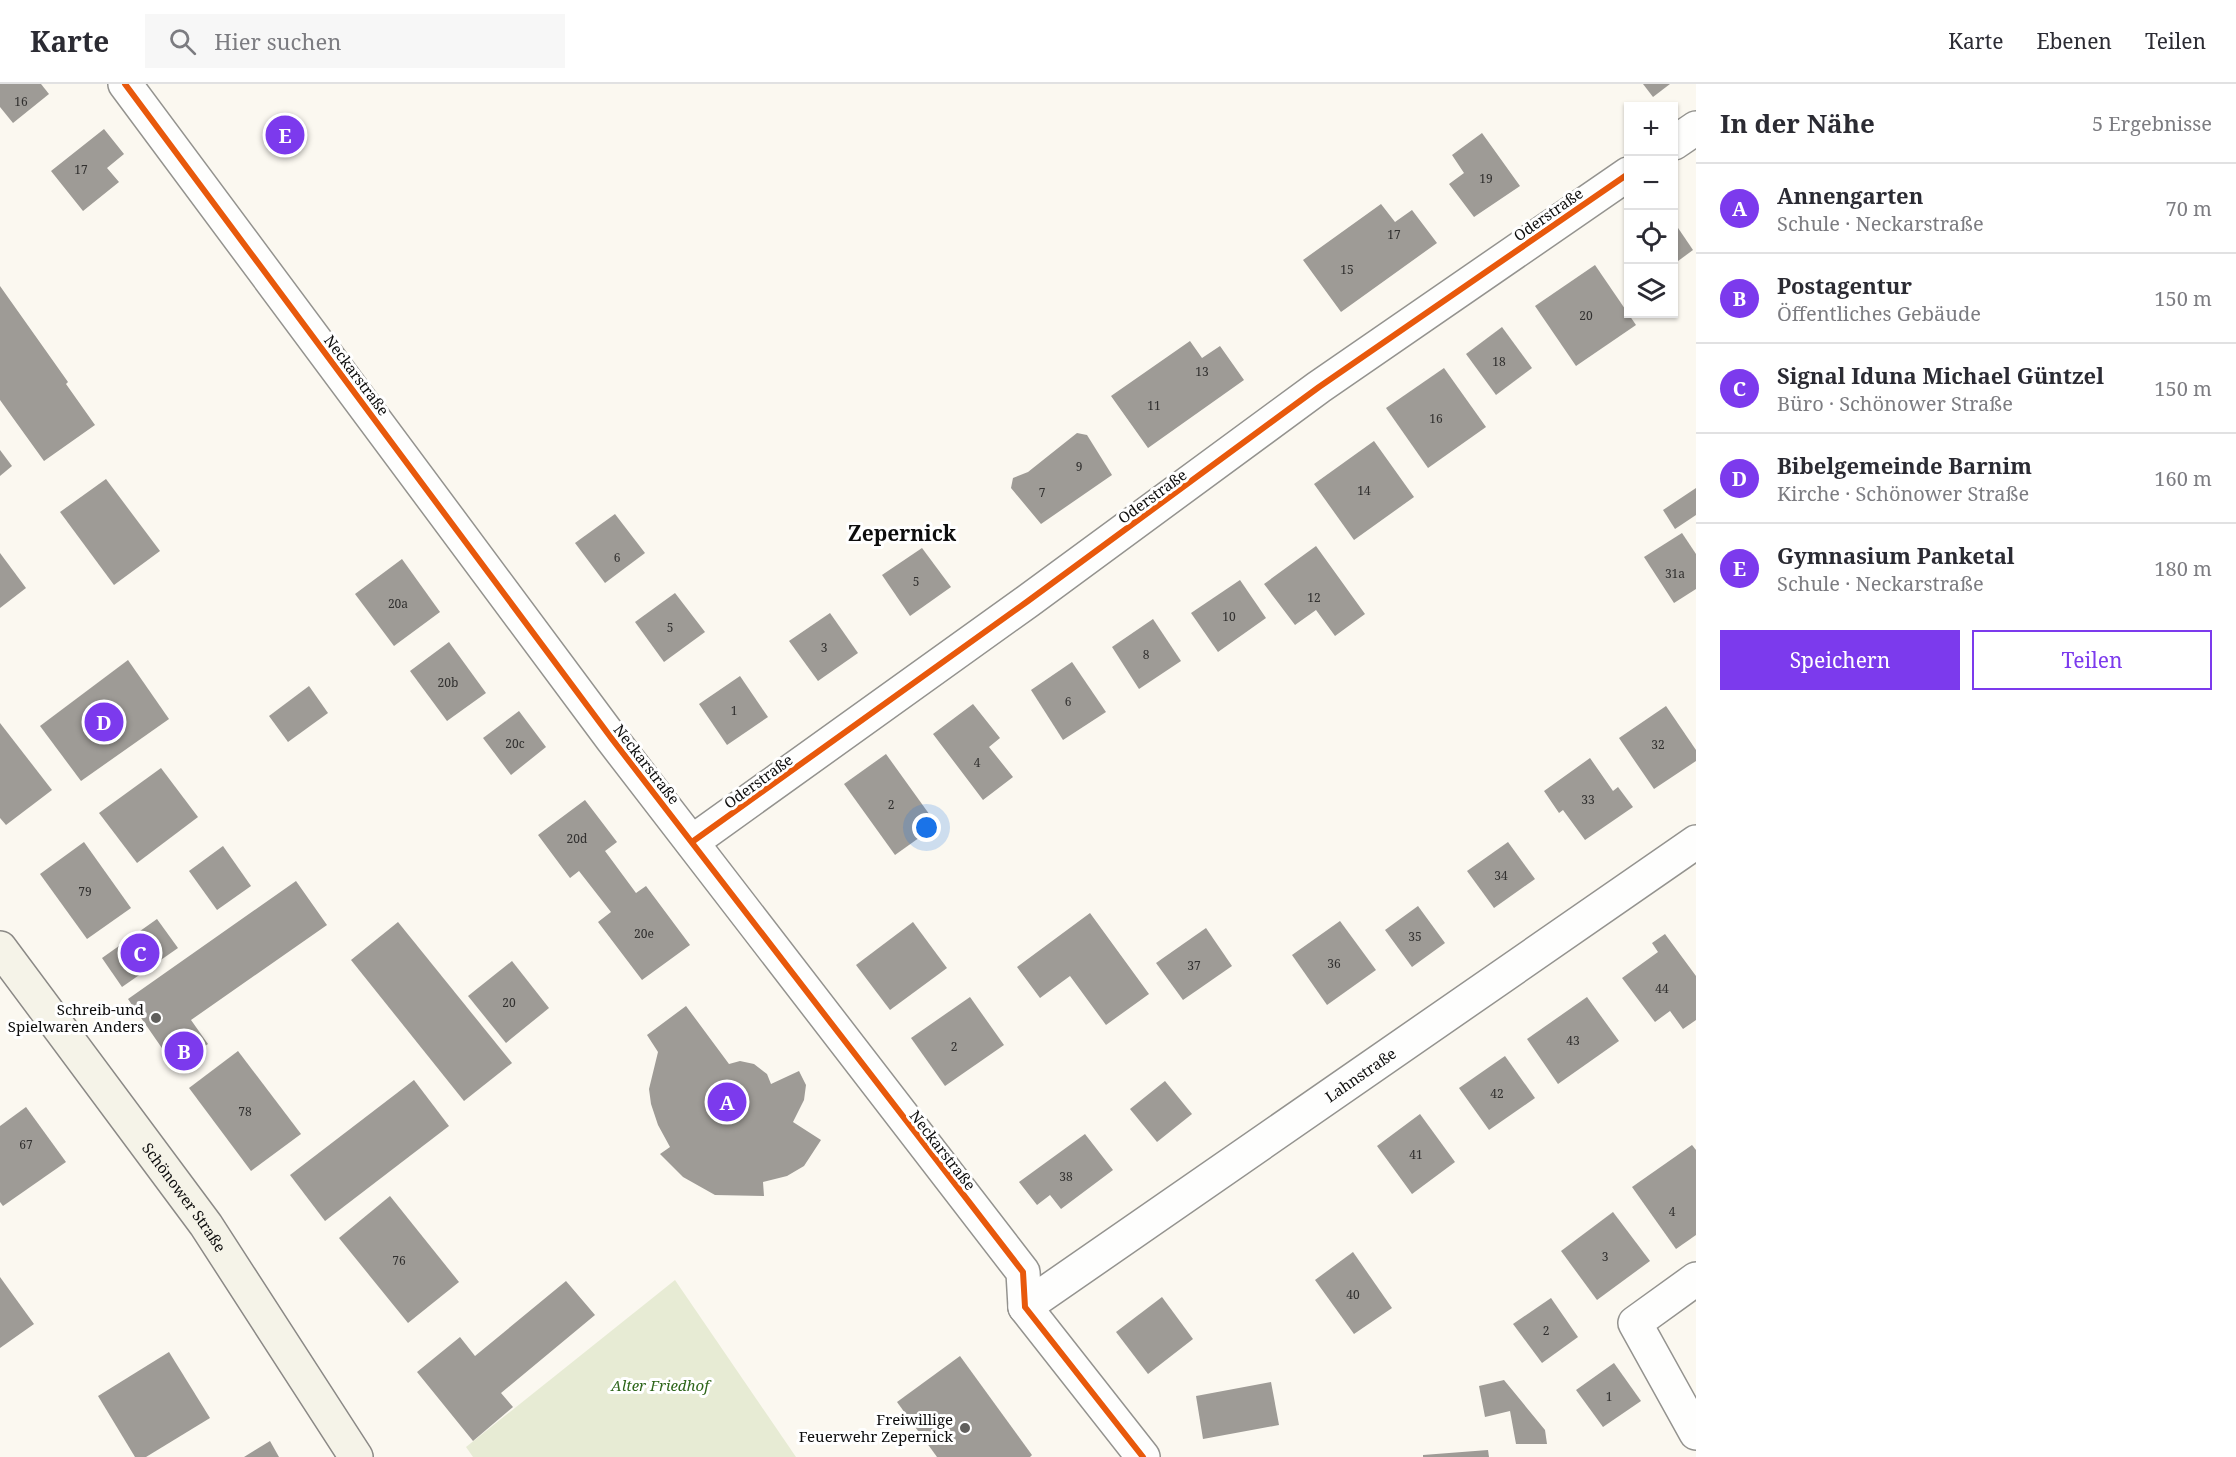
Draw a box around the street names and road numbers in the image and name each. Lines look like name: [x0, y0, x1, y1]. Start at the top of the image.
street label: Oderstraße: [1509, 183, 1587, 245]
street label: Neckarstraße: [320, 331, 394, 419]
street label: Oderstraße: [1114, 464, 1190, 528]
street label: Neckarstraße: [610, 720, 684, 808]
street label: Oderstraße: [720, 749, 796, 813]
street label: Lahnstraße: [1321, 1043, 1400, 1106]
street label: Neckarstraße: [906, 1106, 980, 1194]
street label: Schönower Straße: [138, 1138, 231, 1256]

